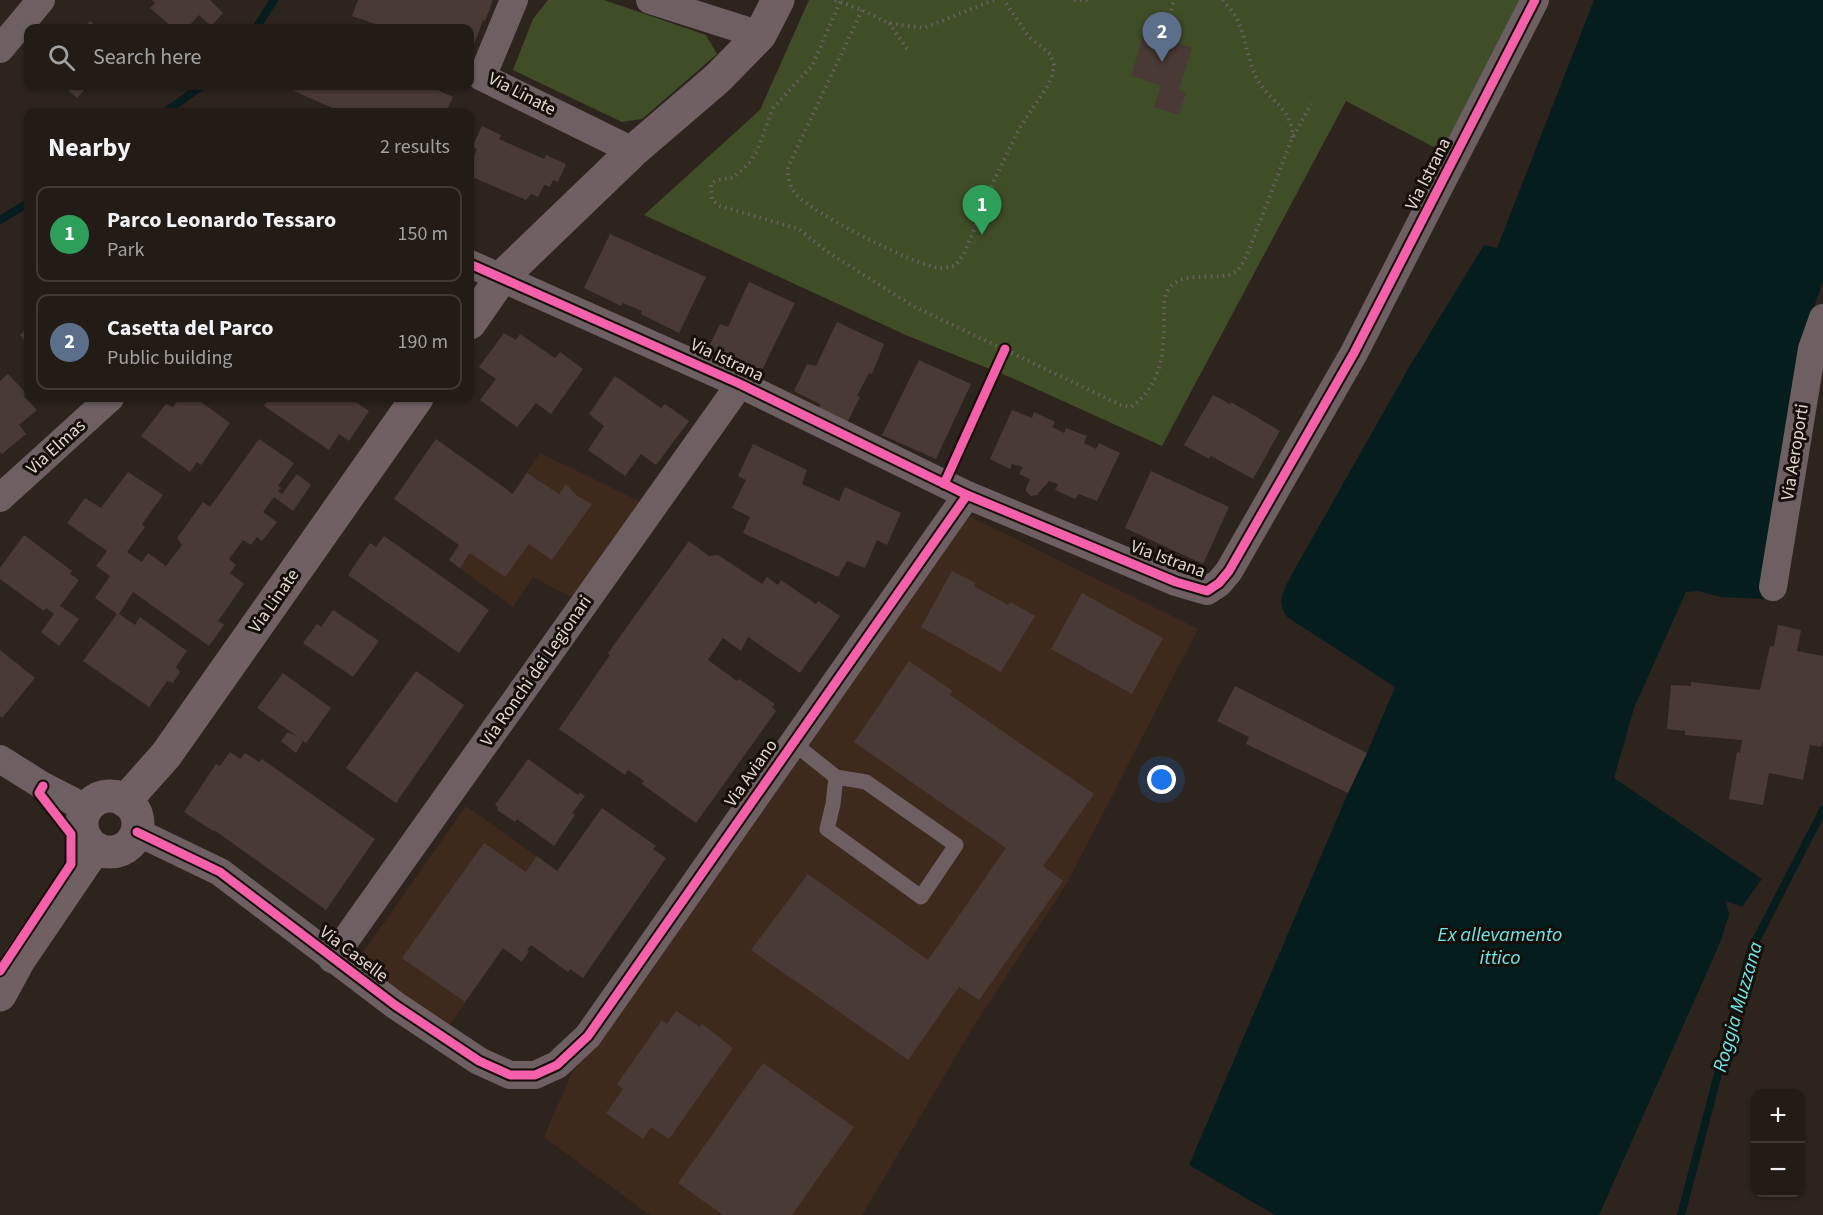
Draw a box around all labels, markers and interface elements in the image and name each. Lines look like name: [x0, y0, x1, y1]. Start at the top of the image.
pin: 2: [1142, 13, 1182, 62]
search box: [24, 24, 474, 90]
icon: search: [45, 41, 78, 74]
text: Search here: [93, 41, 201, 73]
street label: Via Linate: [484, 66, 560, 122]
text: Nearby: [48, 129, 131, 166]
text: 2 results: [380, 133, 450, 161]
street label: Via Istrana: [1399, 133, 1457, 215]
pin: 1: [962, 186, 1002, 235]
text: Parco Leonardo Tessaro: [107, 204, 336, 236]
text: 1: [64, 220, 75, 248]
text: 150 m: [398, 220, 448, 248]
text: Park: [107, 236, 144, 264]
text: Casetta del Parco: [107, 312, 273, 344]
text: 2: [64, 328, 75, 356]
text: 190 m: [398, 328, 448, 356]
street label: Via Istrana: [686, 332, 768, 388]
text: Public building: [107, 344, 232, 372]
street label: Via Aeroporti: [1775, 402, 1815, 502]
street label: Via Elmas: [21, 414, 91, 480]
street label: Via Istrana: [1127, 534, 1209, 584]
street label: Via Linate: [243, 564, 305, 638]
street label: Via Ronchi dei Legionari: [474, 590, 598, 752]
street label: Via Aviano: [719, 734, 783, 812]
your location: [1147, 765, 1176, 794]
street label: Via Caselle: [314, 920, 394, 988]
water label: Ex allevamento ittico: [1438, 921, 1562, 972]
water label: Roggia Muzzana: [1706, 938, 1770, 1076]
map controls: [1751, 1089, 1805, 1197]
button: +: [1751, 1089, 1805, 1143]
button: −: [1751, 1143, 1805, 1197]

